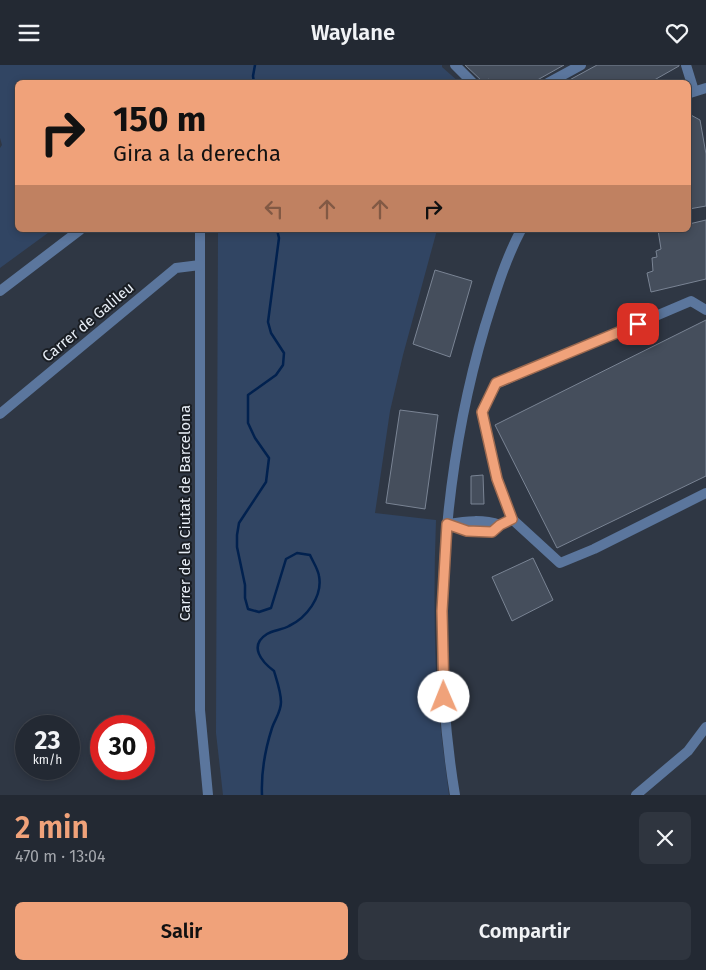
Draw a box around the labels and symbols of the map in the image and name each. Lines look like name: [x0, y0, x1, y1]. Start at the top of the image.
street label: Carrer de Galileu: [39, 278, 137, 366]
pin: [617, 303, 659, 345]
street label: Carrer de la Ciutat de Barcelona: [176, 405, 194, 621]
position arrow: [417, 670, 469, 722]
speed limit sign: 30: [90, 715, 155, 780]

